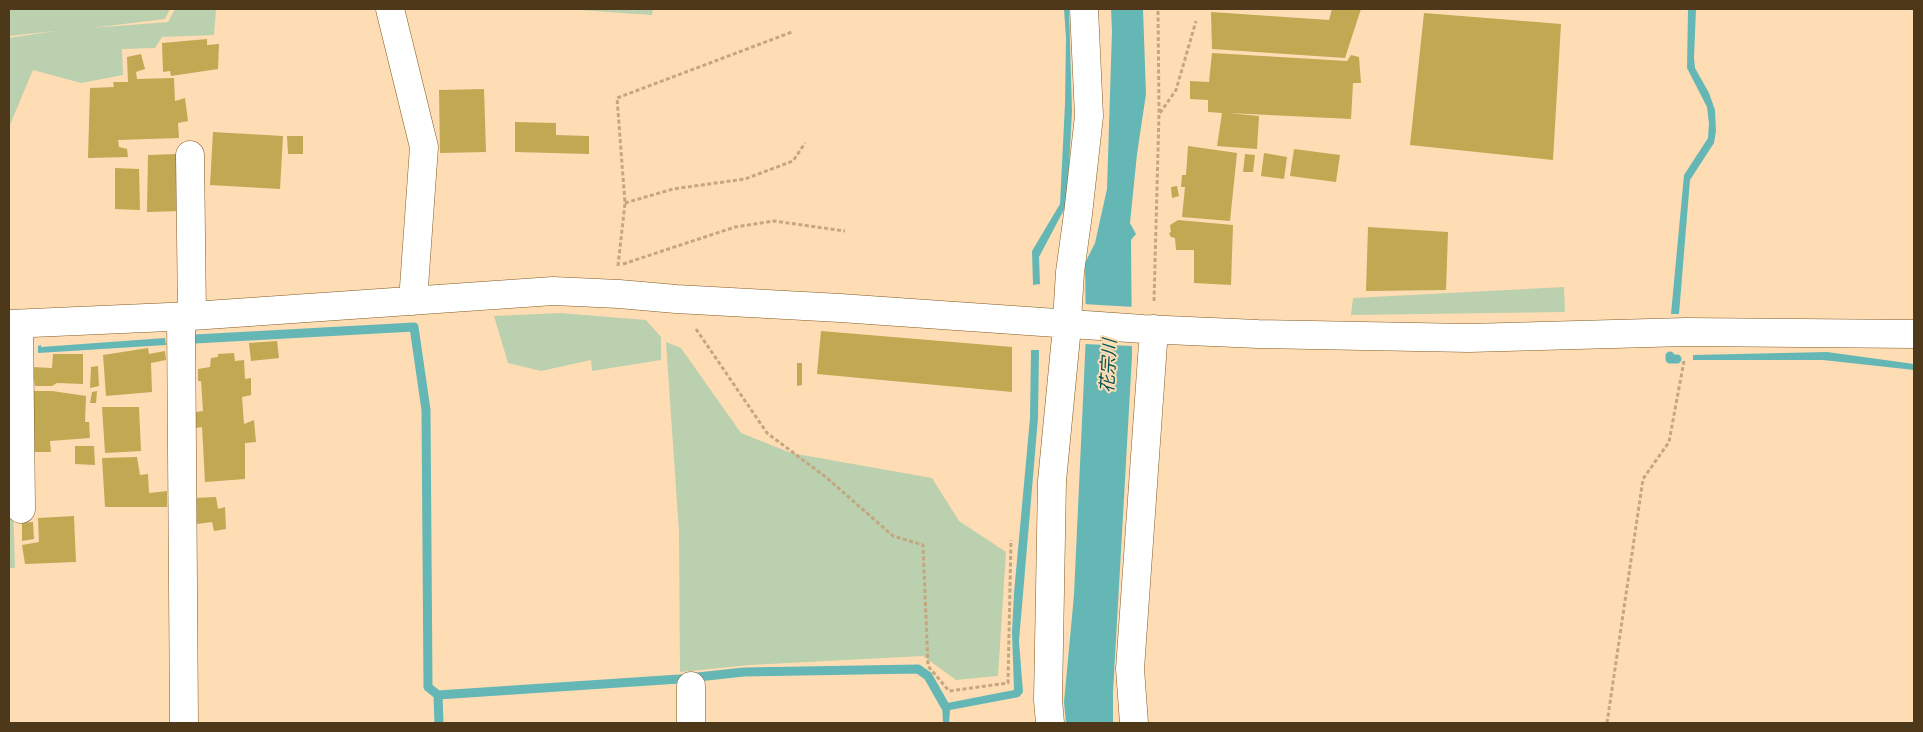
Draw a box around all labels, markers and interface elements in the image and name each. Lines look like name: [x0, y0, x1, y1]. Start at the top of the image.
water label: 花宗川: [1098, 338, 1122, 394]

